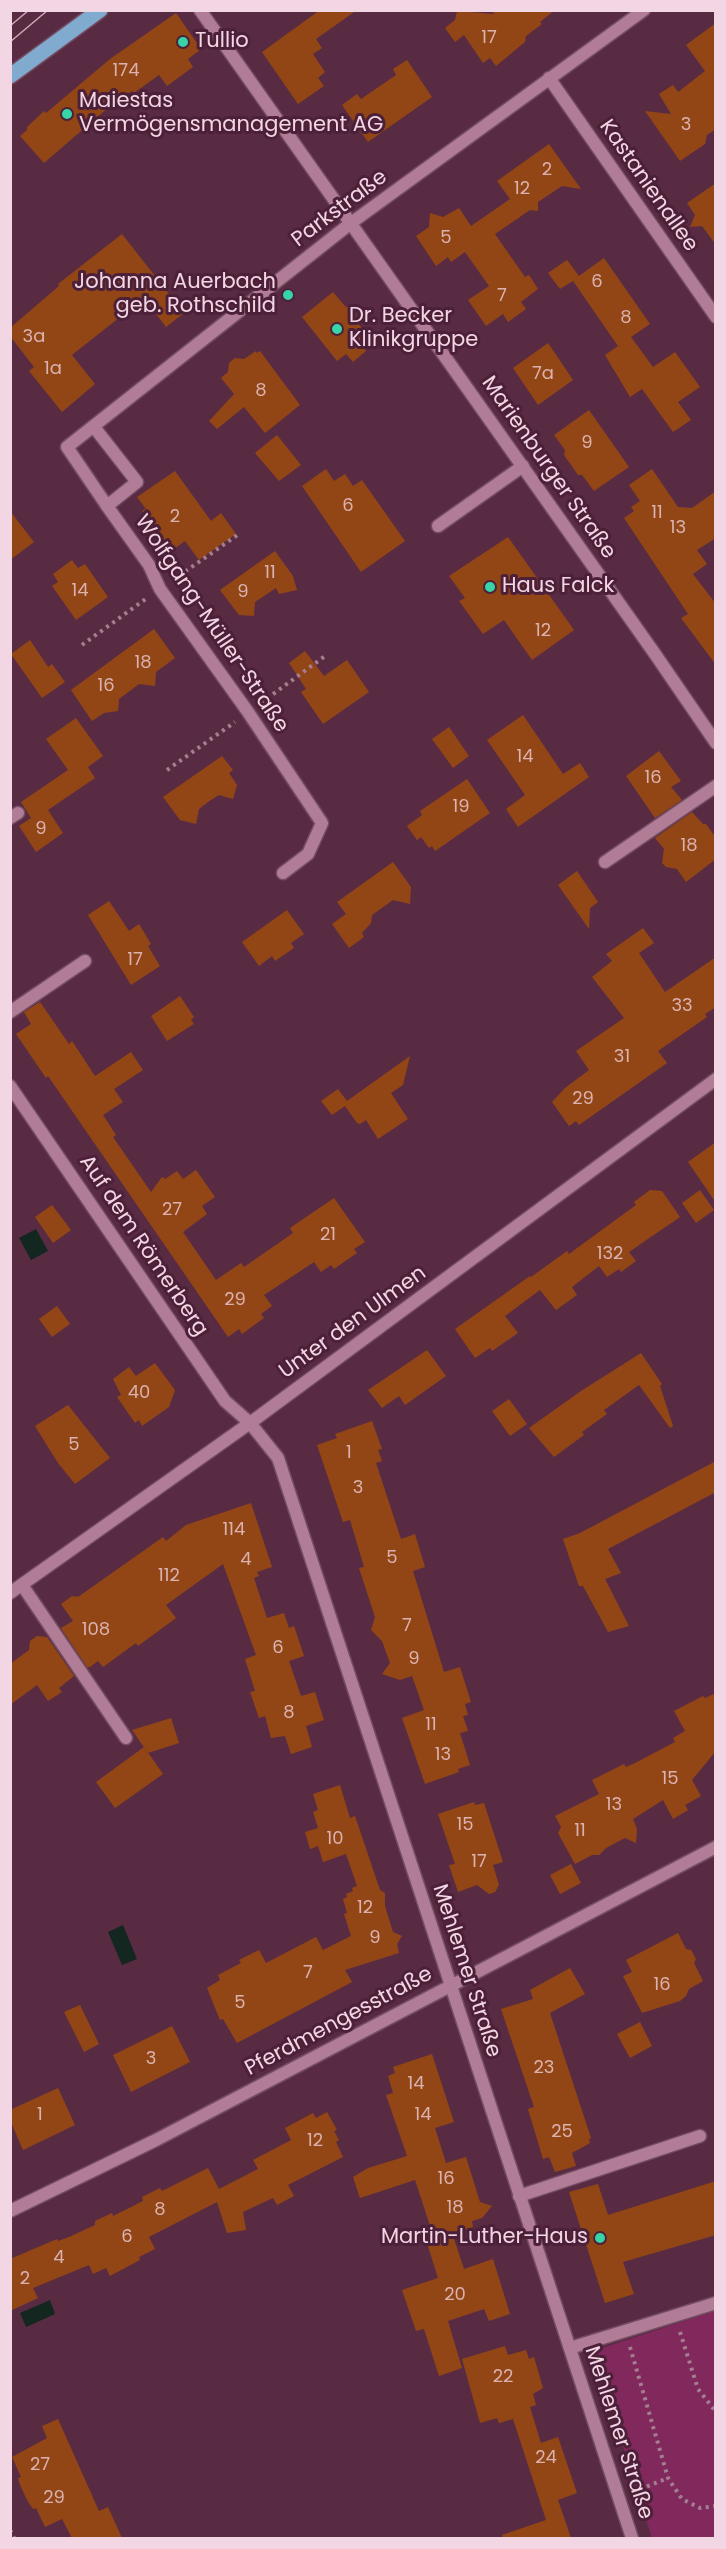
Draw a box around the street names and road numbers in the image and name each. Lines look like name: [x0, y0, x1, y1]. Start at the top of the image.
street label: Kastanienallee: [593, 115, 703, 257]
street label: Parkstraße: [287, 165, 393, 253]
street label: Marienburger Straße: [475, 372, 621, 564]
street label: Wolfgang-Müller-Straße: [129, 510, 293, 738]
street label: Auf dem Römerberg: [73, 1151, 213, 1341]
street label: Unter den Ulmen: [275, 1261, 431, 1385]
street label: Mehlemer Straße: [426, 1881, 506, 2061]
street label: Pferdmengesstraße: [241, 1962, 437, 2082]
street label: Mehlemer Straße: [578, 2343, 658, 2523]

